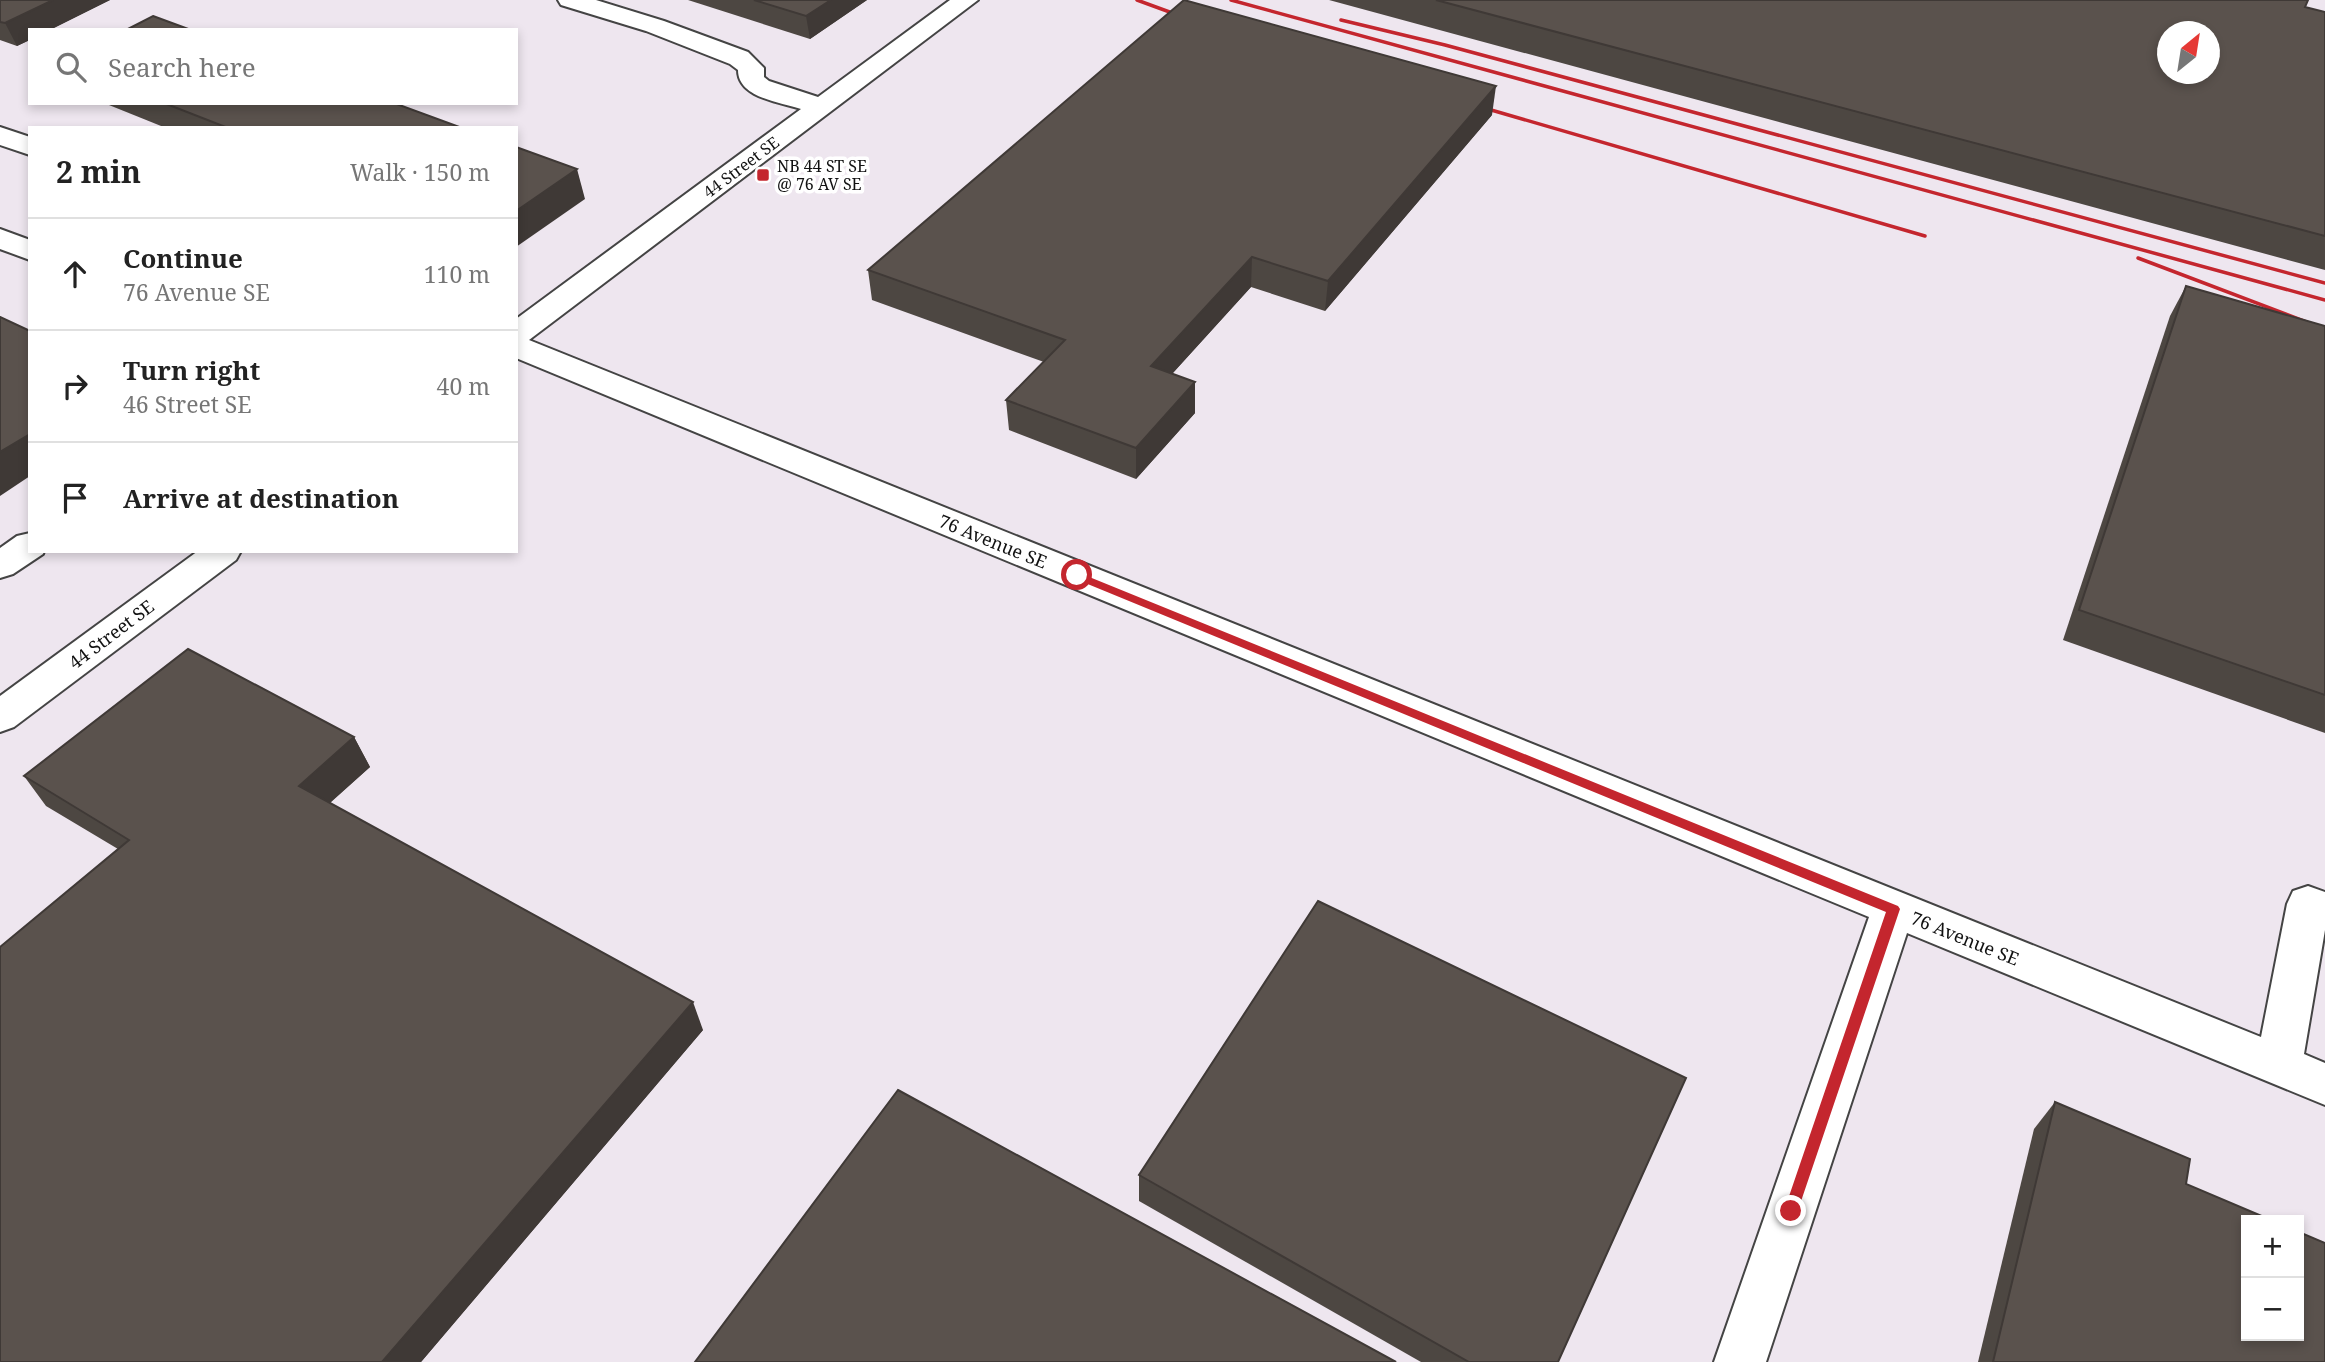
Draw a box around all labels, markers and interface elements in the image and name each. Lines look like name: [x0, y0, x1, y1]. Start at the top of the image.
north arrow: [2157, 21, 2220, 84]
search box: [28, 28, 518, 105]
icon: search: [52, 48, 90, 86]
text: Search here: [108, 49, 256, 85]
street label: 44 Street SE: [699, 131, 783, 203]
text: 2 min: [56, 151, 141, 192]
place label: NB 44 ST SE @ 76 AV SE: [777, 155, 867, 195]
text: Walk · 150 m: [350, 156, 490, 188]
marker: NB 44 ST SE @ 76 AV SE: [755, 167, 771, 183]
text: Continue: [123, 240, 243, 276]
icon: ahead: [56, 255, 94, 293]
text: 110 m: [424, 258, 490, 290]
text: 76 Avenue SE: [123, 276, 270, 308]
text: Turn right: [123, 352, 260, 388]
icon: right: [56, 367, 94, 405]
text: 40 m: [437, 370, 490, 402]
text: 46 Street SE: [123, 388, 252, 420]
icon: arrive: [56, 479, 94, 517]
text: Arrive at destination: [123, 480, 399, 516]
street label: 76 Avenue SE: [935, 508, 1051, 574]
route start: [1061, 559, 1092, 590]
street label: 44 Street SE: [64, 594, 158, 674]
street label: 76 Avenue SE: [1907, 905, 2023, 971]
route end: [1775, 1195, 1806, 1226]
map controls: [2241, 1215, 2304, 1341]
button: +: [2241, 1215, 2304, 1278]
button: −: [2241, 1278, 2304, 1341]

